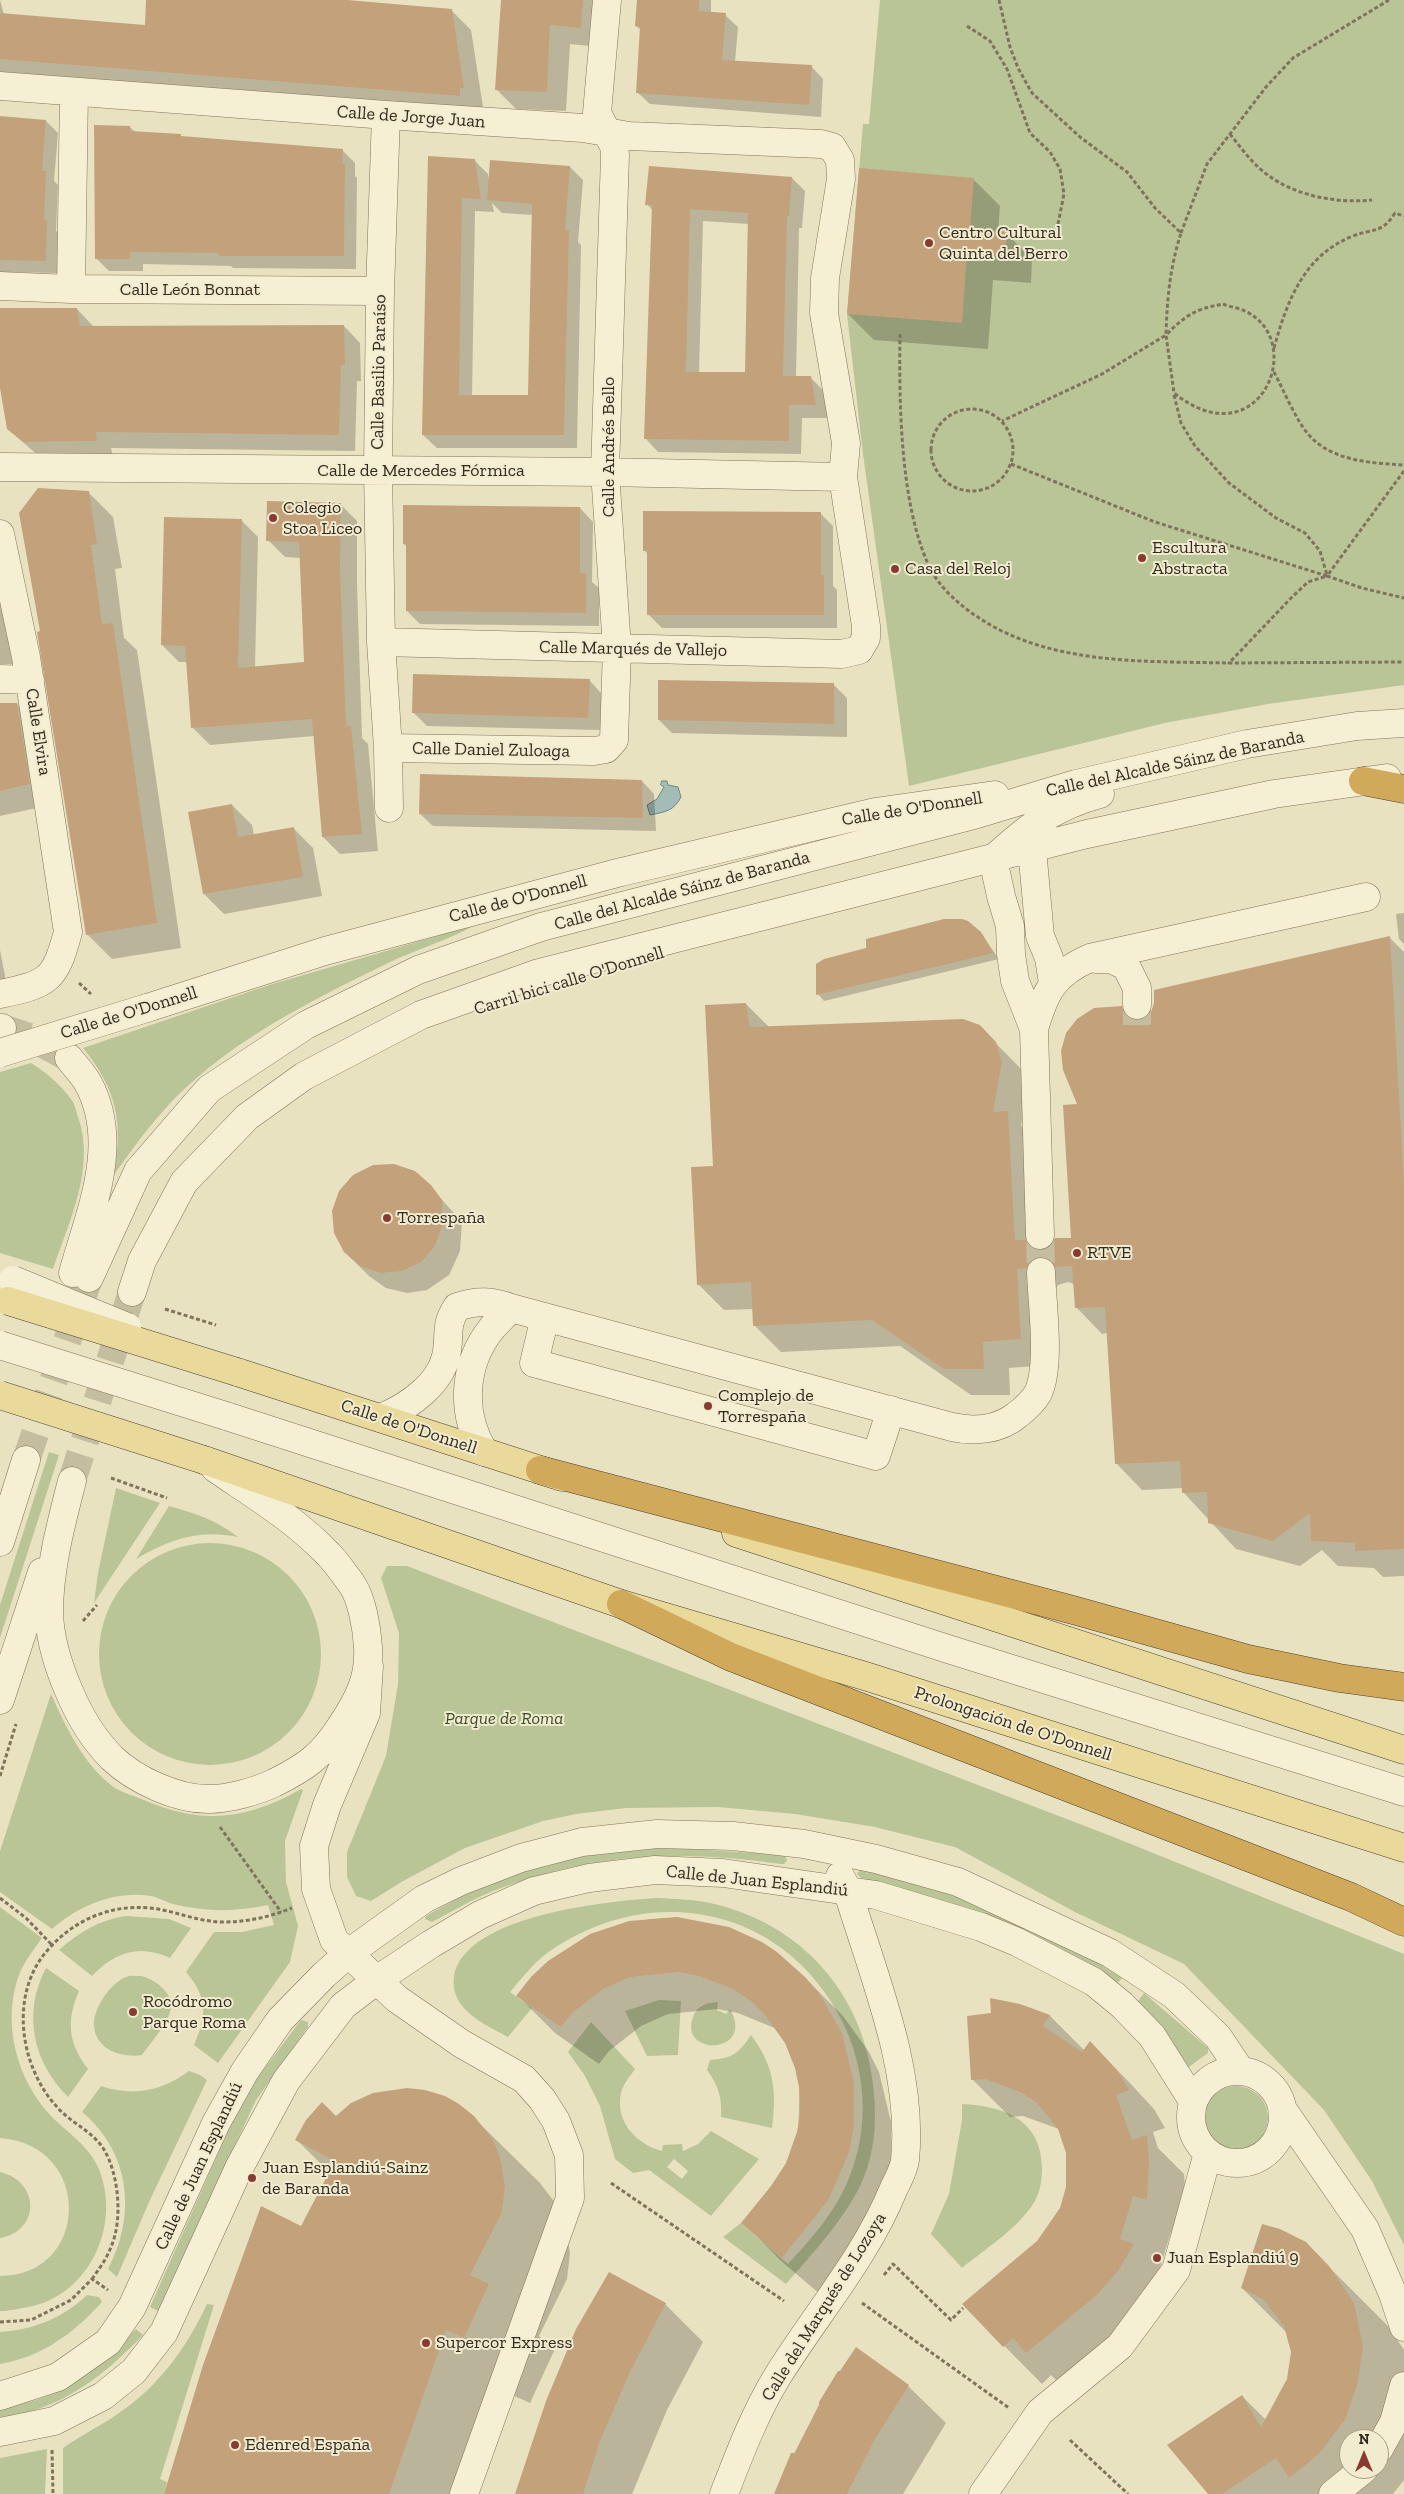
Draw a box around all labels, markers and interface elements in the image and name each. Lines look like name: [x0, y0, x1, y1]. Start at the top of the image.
street label: Calle de Jorge Juan: [336, 101, 486, 133]
place label: Centro Cultural Quinta del Berro: [939, 222, 1068, 264]
marker: Centro Cultural Quinta del Berro: [923, 237, 935, 249]
street label: Calle León Bonnat: [120, 279, 260, 301]
street label: Calle Basilio Paraíso: [367, 294, 391, 450]
street label: Calle Andrés Bello: [598, 377, 620, 517]
street label: Calle de Mercedes Fórmica: [317, 460, 525, 482]
place label: Colegio Stoa Liceo: [283, 497, 362, 540]
marker: Colegio Stoa Liceo: [267, 512, 279, 524]
place label: Escultura Abstracta: [1152, 537, 1228, 580]
marker: Escultura Abstracta: [1136, 552, 1148, 564]
place label: Casa del Reloj: [905, 558, 1011, 580]
marker: Casa del Reloj: [889, 563, 901, 575]
street label: Calle Marqués de Vallejo: [539, 637, 727, 661]
street label: Calle Elvira: [20, 687, 56, 777]
street label: Calle del Alcalde Sáinz de Baranda: [1044, 726, 1306, 802]
street label: Calle Daniel Zuloaga: [412, 738, 570, 762]
street label: Calle de O'Donnell: [840, 787, 984, 831]
street label: Calle del Alcalde Sáinz de Baranda: [552, 846, 812, 936]
street label: Calle de O'Donnell: [447, 870, 589, 928]
street label: Carril bici calle O'Donnell: [471, 942, 667, 1020]
street label: Calle de O'Donnell: [58, 982, 200, 1044]
place label: Torrespaña: [397, 1207, 485, 1229]
marker: Torrespaña: [381, 1212, 393, 1224]
place label: RTVE: [1087, 1242, 1131, 1264]
marker: RTVE: [1071, 1247, 1083, 1259]
place label: Complejo de Torrespaña: [718, 1385, 814, 1428]
street label: Calle de O'Donnell: [338, 1395, 480, 1459]
marker: Complejo de Torrespaña: [702, 1400, 714, 1412]
street label: Prolongación de O'Donnell: [911, 1682, 1115, 1766]
park label: Parque de Roma: [445, 1708, 563, 1730]
street label: Calle de Juan Esplandiú: [665, 1861, 849, 1901]
place label: Rocódromo Parque Roma: [143, 1991, 246, 2034]
marker: Rocódromo Parque Roma: [127, 2006, 139, 2018]
street label: Calle de Juan Esplandiú: [151, 2078, 247, 2254]
place label: Juan Esplandiú-Sainz de Baranda: [262, 2157, 428, 2200]
marker: Juan Esplandiú-Sainz de Baranda: [246, 2172, 258, 2184]
street label: Calle del Marqués de Lozoya: [757, 2209, 891, 2405]
place label: Juan Esplandiú 9: [1167, 2247, 1299, 2269]
marker: Juan Esplandiú 9: [1151, 2252, 1163, 2264]
place label: Supercor Express: [436, 2332, 572, 2354]
marker: Supercor Express: [420, 2337, 432, 2349]
north arrow: [1339, 2429, 1389, 2479]
text: N: [1359, 2431, 1369, 2448]
place label: Edenred España: [245, 2434, 370, 2456]
marker: Edenred España: [229, 2439, 241, 2451]

